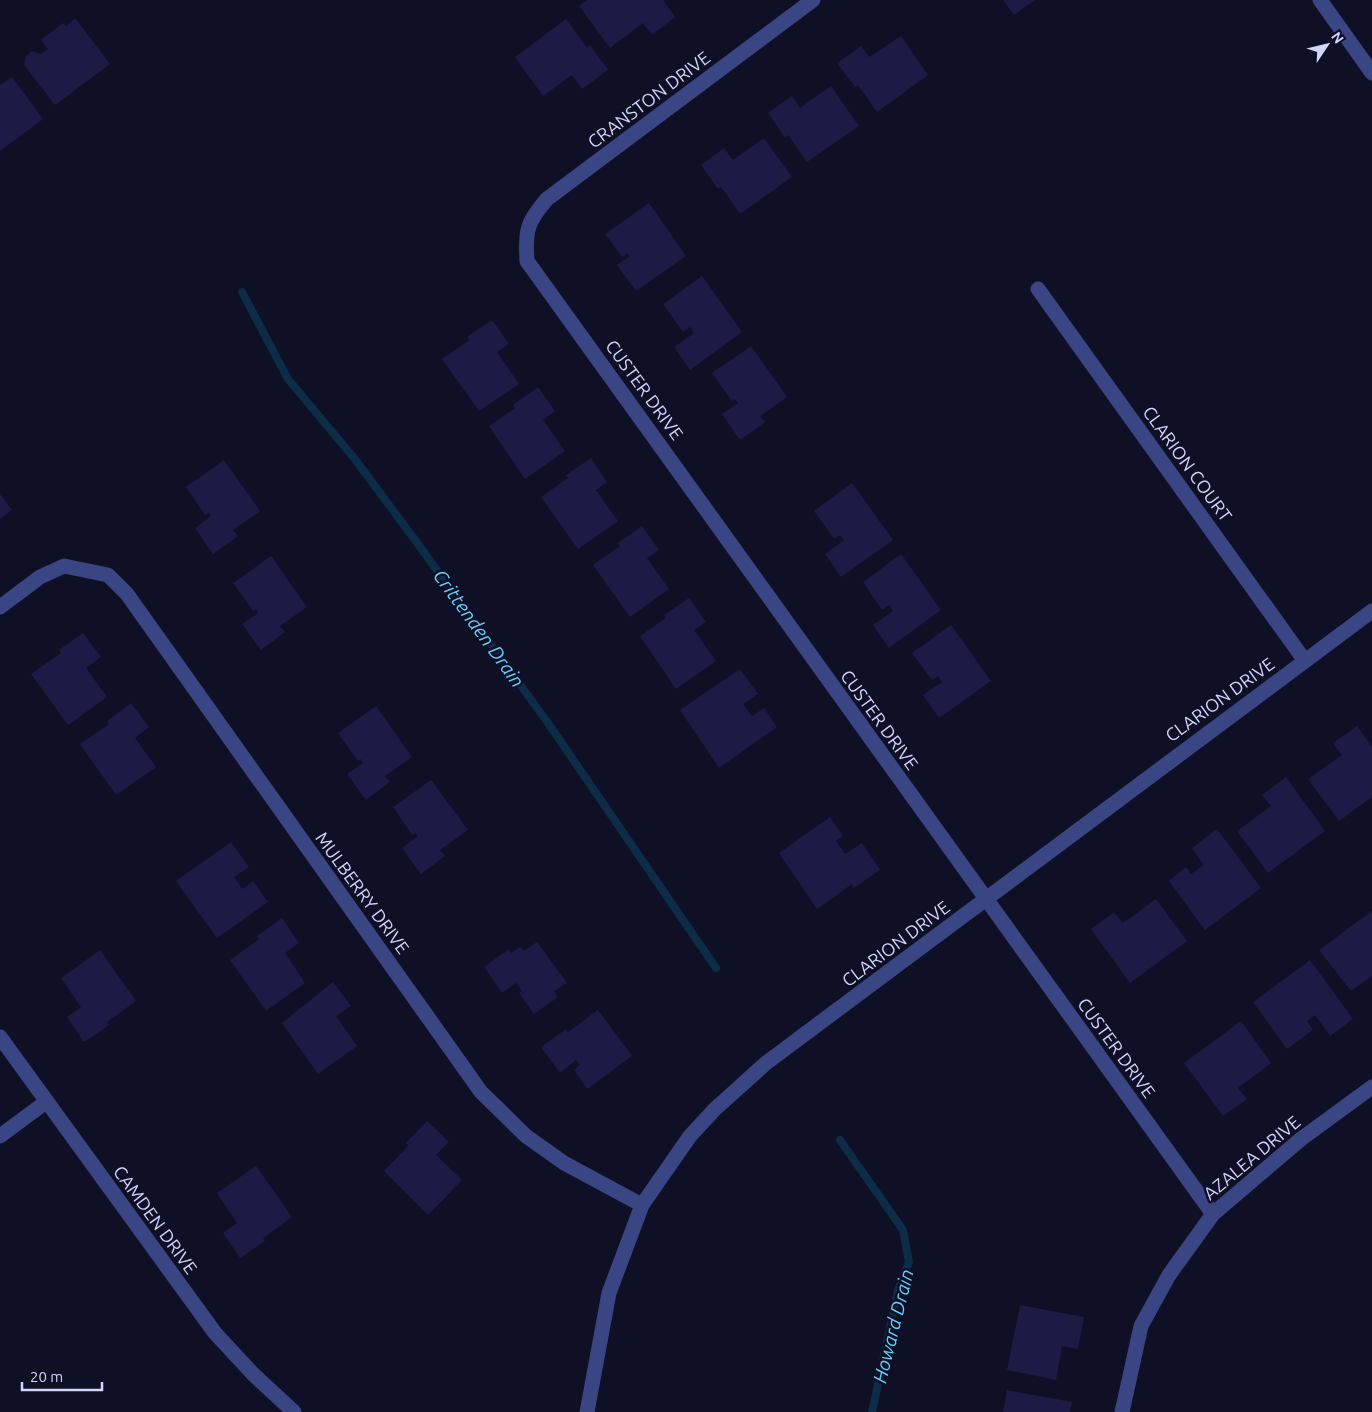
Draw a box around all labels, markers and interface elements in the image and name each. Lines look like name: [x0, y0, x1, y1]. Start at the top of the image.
north arrow: [1302, 20, 1352, 70]
text: N: [1328, 29, 1347, 46]
street label: CRANSTON DRIVE: [584, 47, 713, 152]
street label: CUSTER DRIVE: [602, 336, 688, 443]
street label: CLARION COURT: [1139, 402, 1236, 525]
water label: Crittenden Drain: [429, 565, 529, 691]
street label: CLARION DRIVE: [1161, 653, 1278, 745]
street label: CUSTER DRIVE: [837, 666, 923, 773]
street label: MULBERRY DRIVE: [312, 828, 414, 957]
street label: CLARION DRIVE: [838, 896, 953, 990]
street label: CUSTER DRIVE: [1074, 994, 1160, 1101]
street label: AZALEA DRIVE: [1199, 1111, 1304, 1203]
street label: CAMDEN DRIVE: [110, 1161, 202, 1277]
water label: Howard Drain: [868, 1267, 918, 1385]
scale bar: [22, 1360, 102, 1392]
text: 20 m: [30, 1368, 63, 1385]

